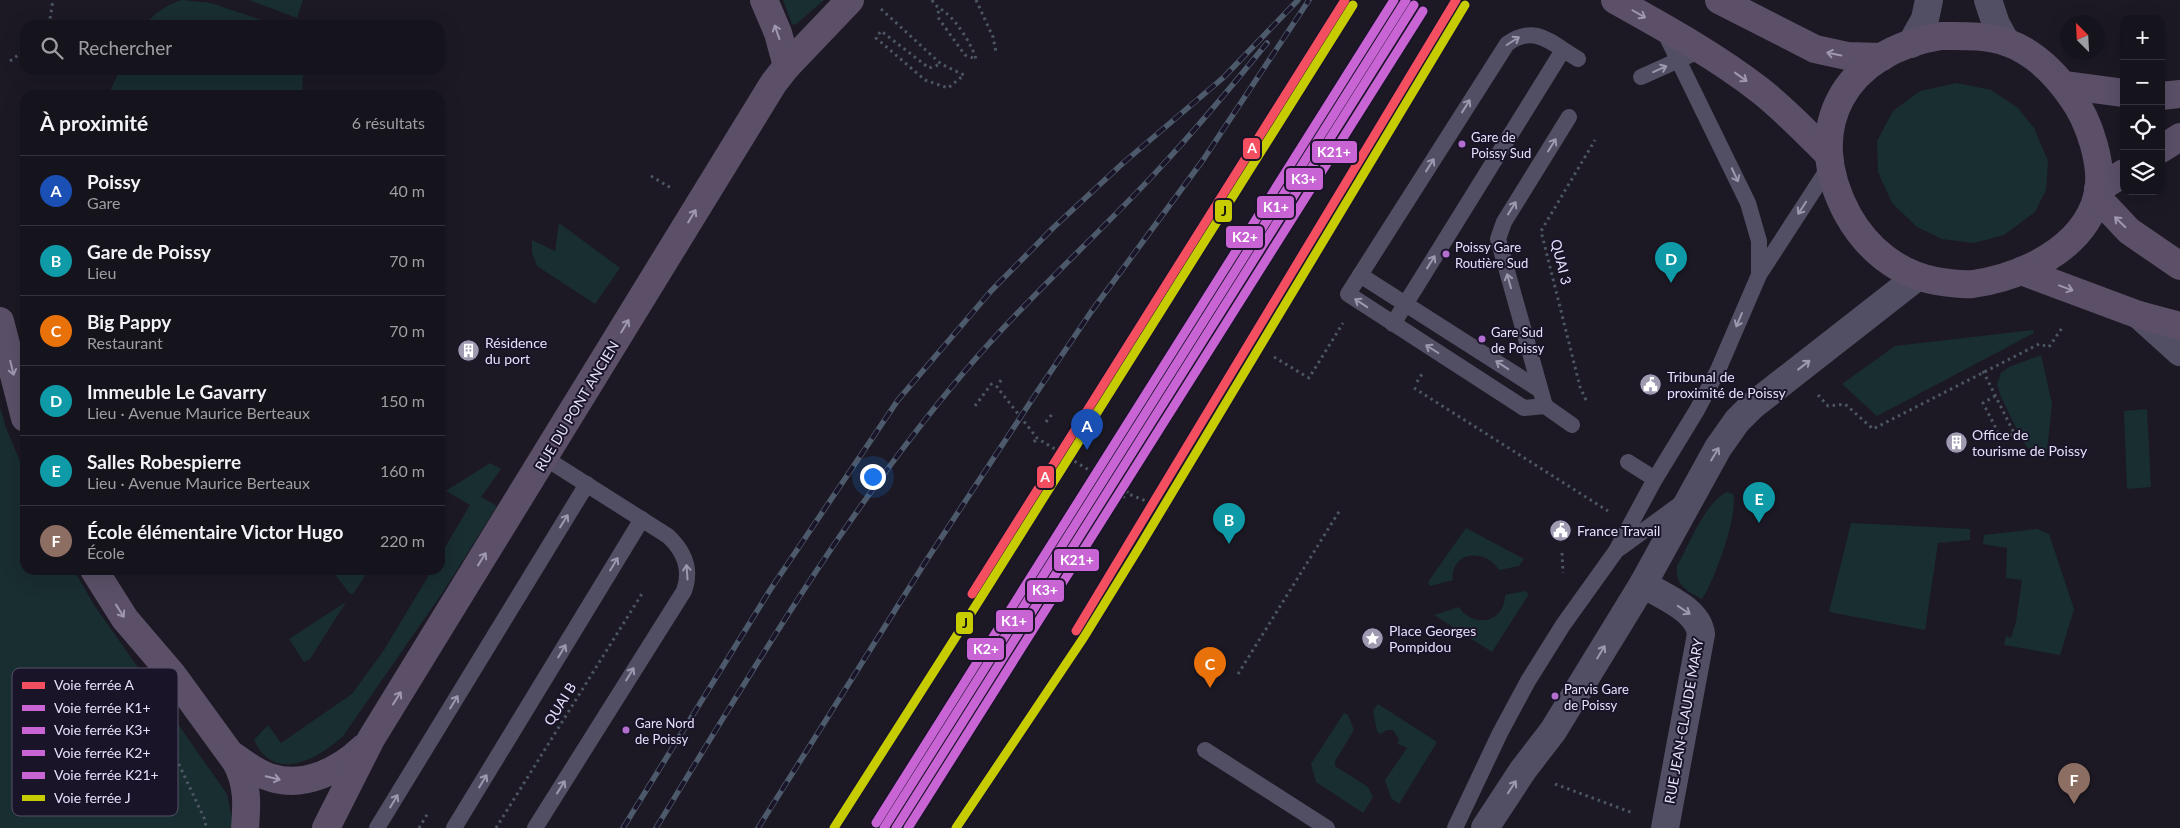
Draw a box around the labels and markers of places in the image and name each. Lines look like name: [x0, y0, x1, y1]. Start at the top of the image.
place label: Gare de Poissy Sud: [1471, 129, 1531, 161]
marker: Gare de Poissy Sud: [1457, 139, 1467, 149]
place label: Poissy Gare Routière Sud: [1455, 239, 1528, 271]
pin: D: [1655, 242, 1687, 283]
marker: Poissy Gare Routière Sud: [1441, 249, 1451, 259]
place label: Gare Sud de Poissy: [1491, 324, 1545, 356]
place label: Résidence du port: [485, 334, 547, 367]
marker: Gare Sud de Poissy: [1477, 334, 1487, 344]
building icon: Résidence du port: [457, 339, 481, 363]
place label: Tribunal de proximité de Poissy: [1667, 368, 1787, 401]
public building icon: Tribunal de proximité de Poissy: [1639, 373, 1663, 397]
pin: A: [1071, 409, 1103, 450]
place label: Office de tourisme de Poissy: [1972, 426, 2088, 459]
building icon: Office de tourisme de Poissy: [1944, 431, 1968, 455]
pin: E: [1743, 482, 1775, 523]
pin: B: [1213, 503, 1245, 544]
public building icon: France Travail: [1549, 519, 1573, 543]
place label: France Travail: [1577, 522, 1660, 539]
place label: Place Georges Pompidou: [1389, 622, 1476, 655]
place icon: Place Georges Pompidou: [1361, 627, 1385, 651]
pin: C: [1194, 647, 1226, 688]
place label: Parvis Gare de Poissy: [1564, 681, 1629, 713]
marker: Parvis Gare de Poissy: [1550, 691, 1560, 701]
place label: Gare Nord de Poissy: [635, 715, 694, 747]
marker: Gare Nord de Poissy: [621, 725, 631, 735]
pin: F: [2058, 763, 2090, 804]

